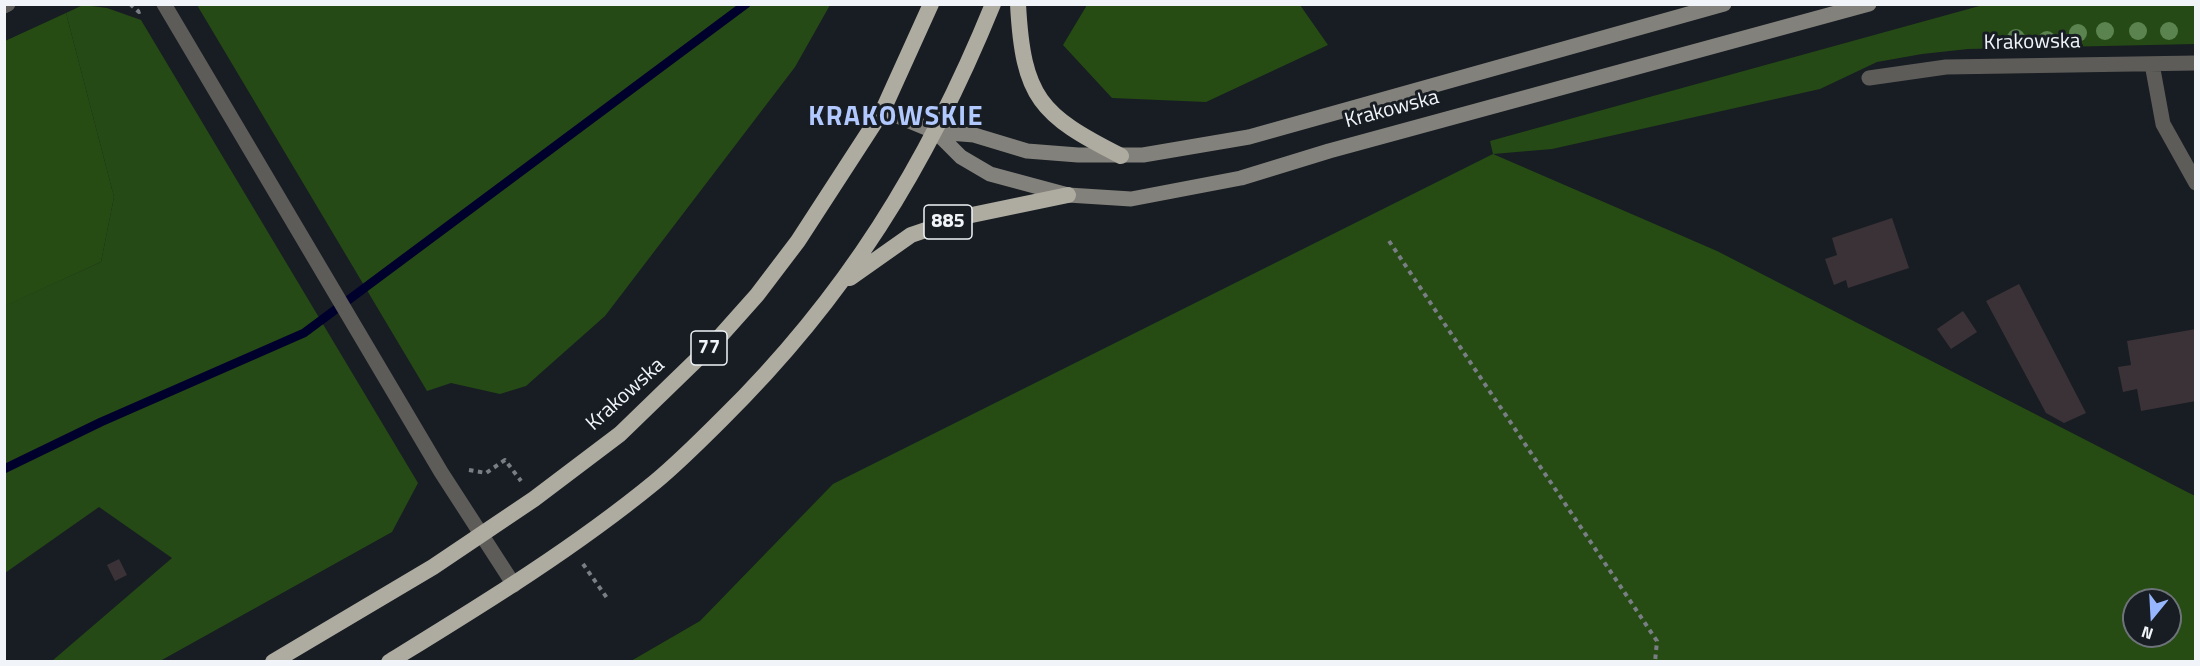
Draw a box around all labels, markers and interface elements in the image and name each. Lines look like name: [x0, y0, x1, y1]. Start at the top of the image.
street label: Krakowska: [1983, 30, 2081, 56]
street label: Krakowska: [1342, 85, 1442, 135]
district label: KRAKOWSKIE: [808, 102, 984, 134]
road number: 885: [924, 205, 972, 239]
road number: 77: [691, 331, 727, 365]
street label: Krakowska: [582, 353, 670, 437]
north arrow: [2122, 588, 2182, 648]
text: N: [2138, 620, 2156, 646]

